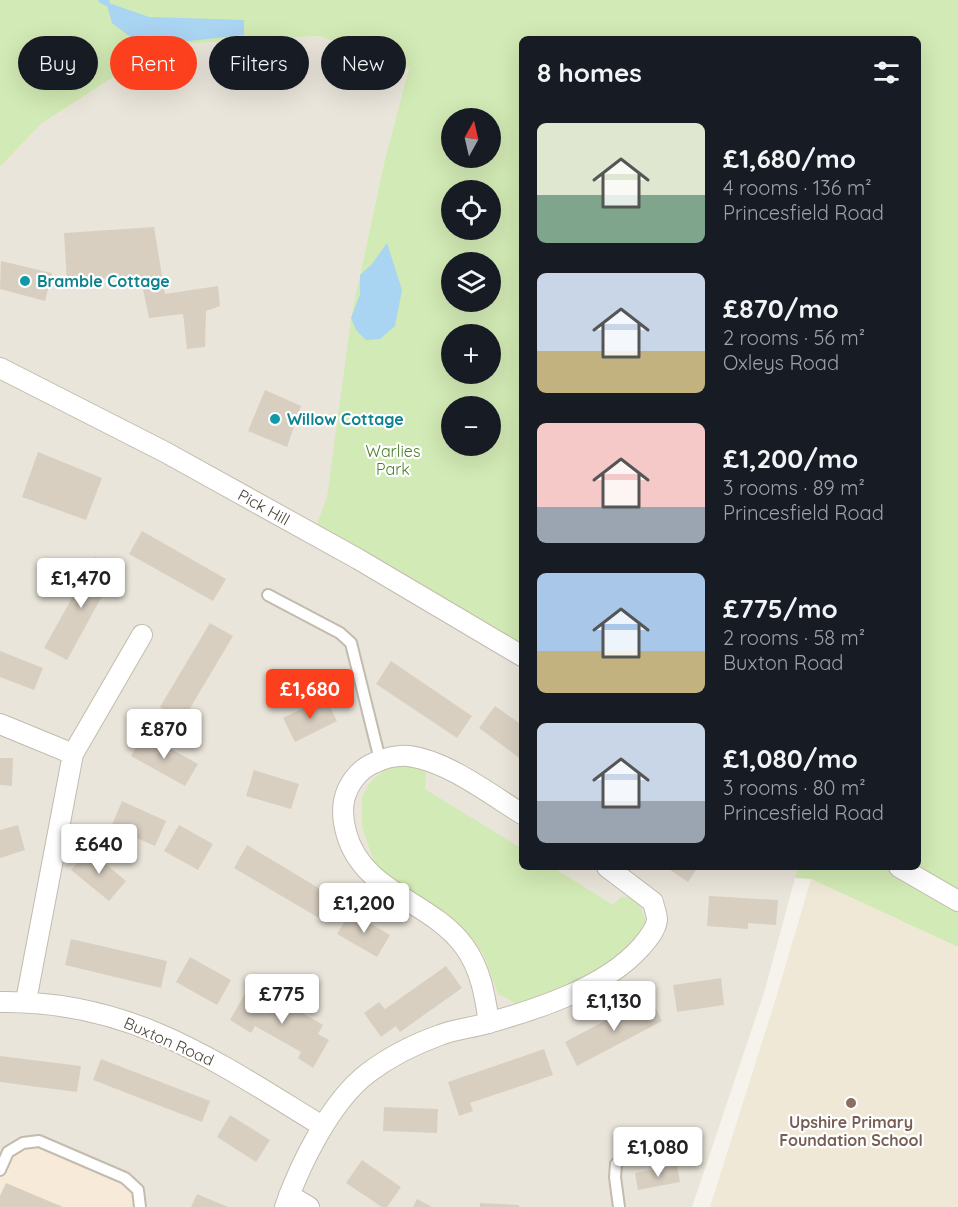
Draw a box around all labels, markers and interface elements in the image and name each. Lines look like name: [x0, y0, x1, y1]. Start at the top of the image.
chip: Buy: [18, 36, 98, 90]
chip: Rent: [110, 36, 197, 90]
chip: Filters: [209, 36, 309, 90]
chip: New: [321, 36, 406, 90]
text: 8 homes: [537, 56, 642, 89]
icon: filters: [870, 56, 903, 89]
north arrow: [441, 108, 501, 168]
map controls: [441, 108, 501, 456]
text: £1,680/mo: [723, 142, 856, 175]
icon: home: [585, 147, 657, 219]
text: 4 rooms · 136 m²: [723, 175, 872, 200]
button: locate: [441, 180, 501, 240]
text: Princesfield Road: [723, 200, 884, 225]
button: layers: [441, 252, 501, 312]
place label: Bramble Cottage: [37, 271, 170, 291]
marker: Bramble Cottage: [18, 274, 32, 288]
text: £870/mo: [723, 292, 839, 325]
icon: home: [585, 297, 657, 369]
button: +: [441, 324, 501, 384]
text: 2 rooms · 56 m²: [723, 325, 865, 350]
text: Oxleys Road: [723, 350, 839, 375]
button: −: [441, 396, 501, 456]
place label: Willow Cottage: [287, 409, 404, 429]
marker: Willow Cottage: [268, 412, 282, 426]
park label: Warlies Park: [366, 441, 420, 479]
text: £1,200/mo: [723, 442, 858, 475]
icon: home: [585, 447, 657, 519]
text: 3 rooms · 89 m²: [723, 475, 865, 500]
street label: Pick Hill: [234, 485, 294, 529]
text: Princesfield Road: [723, 500, 884, 525]
pin: £1,470: [32, 558, 130, 609]
text: £1,470: [51, 565, 111, 590]
text: £775/mo: [723, 592, 838, 625]
icon: home: [585, 597, 657, 669]
text: 2 rooms · 58 m²: [723, 625, 865, 650]
text: Buxton Road: [723, 650, 843, 675]
pin: £1,680: [261, 669, 359, 720]
text: £1,680: [280, 676, 340, 701]
pin: £870: [128, 709, 200, 760]
text: £870: [141, 716, 187, 741]
text: £1,080/mo: [723, 742, 858, 775]
icon: home: [585, 747, 657, 819]
text: 3 rooms · 80 m²: [723, 775, 866, 800]
text: Princesfield Road: [723, 800, 884, 825]
pin: £640: [63, 824, 135, 875]
text: £640: [75, 831, 123, 856]
pin: £1,200: [315, 883, 413, 934]
text: £1,200: [333, 890, 395, 915]
pin: £775: [246, 974, 318, 1025]
text: £775: [259, 981, 305, 1006]
pin: £1,130: [565, 981, 663, 1032]
text: £1,130: [586, 988, 642, 1013]
street label: Buxton Road: [121, 1012, 217, 1070]
marker: Upshire Primary Foundation School: [844, 1096, 858, 1110]
place label: Upshire Primary Foundation School: [779, 1112, 923, 1150]
pin: £1,080: [609, 1127, 707, 1178]
text: £1,080: [627, 1134, 689, 1159]

